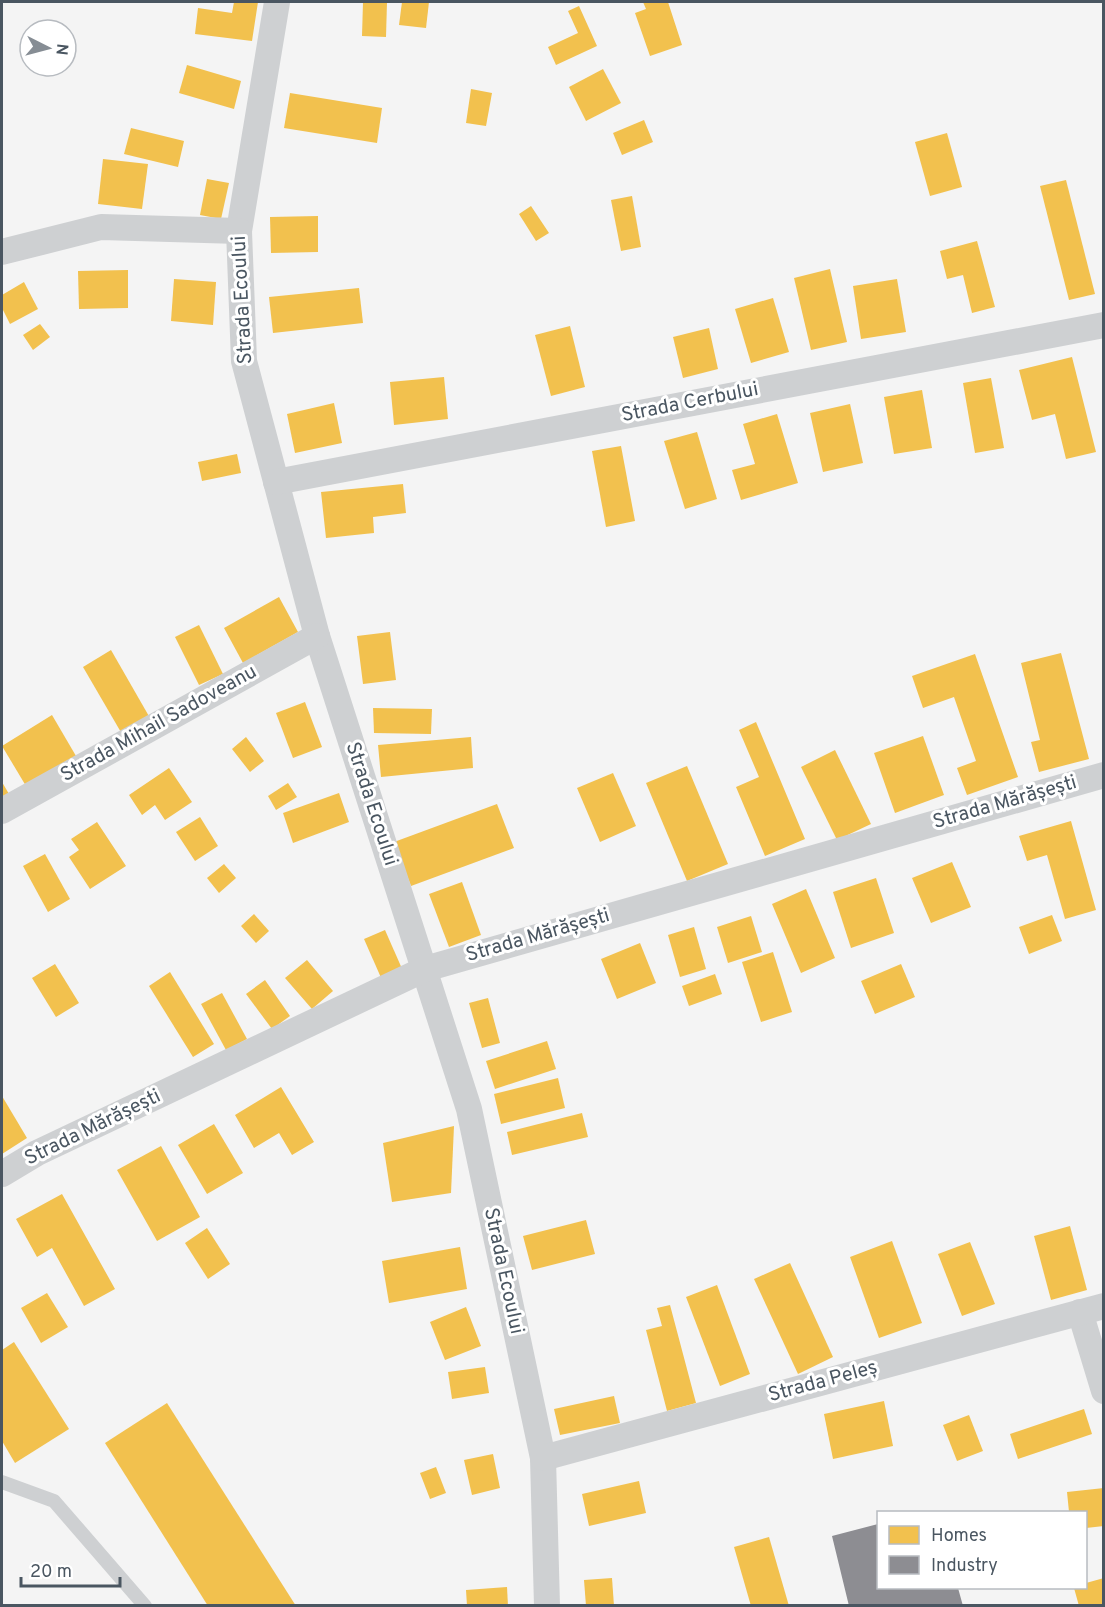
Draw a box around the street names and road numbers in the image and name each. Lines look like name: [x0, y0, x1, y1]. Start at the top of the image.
street label: Strada Ecoului: [227, 235, 259, 365]
street label: Strada Cerbului: [619, 377, 761, 429]
street label: Strada Mihail Sadoveanu: [56, 659, 262, 789]
street label: Strada Ecoului: [339, 739, 403, 869]
street label: Strada Mărășești: [930, 770, 1080, 836]
street label: Strada Mărășești: [463, 903, 613, 969]
street label: Strada Mărășești: [21, 1084, 165, 1172]
street label: Strada Ecoului: [477, 1205, 529, 1337]
street label: Strada Peleș: [766, 1355, 880, 1409]

